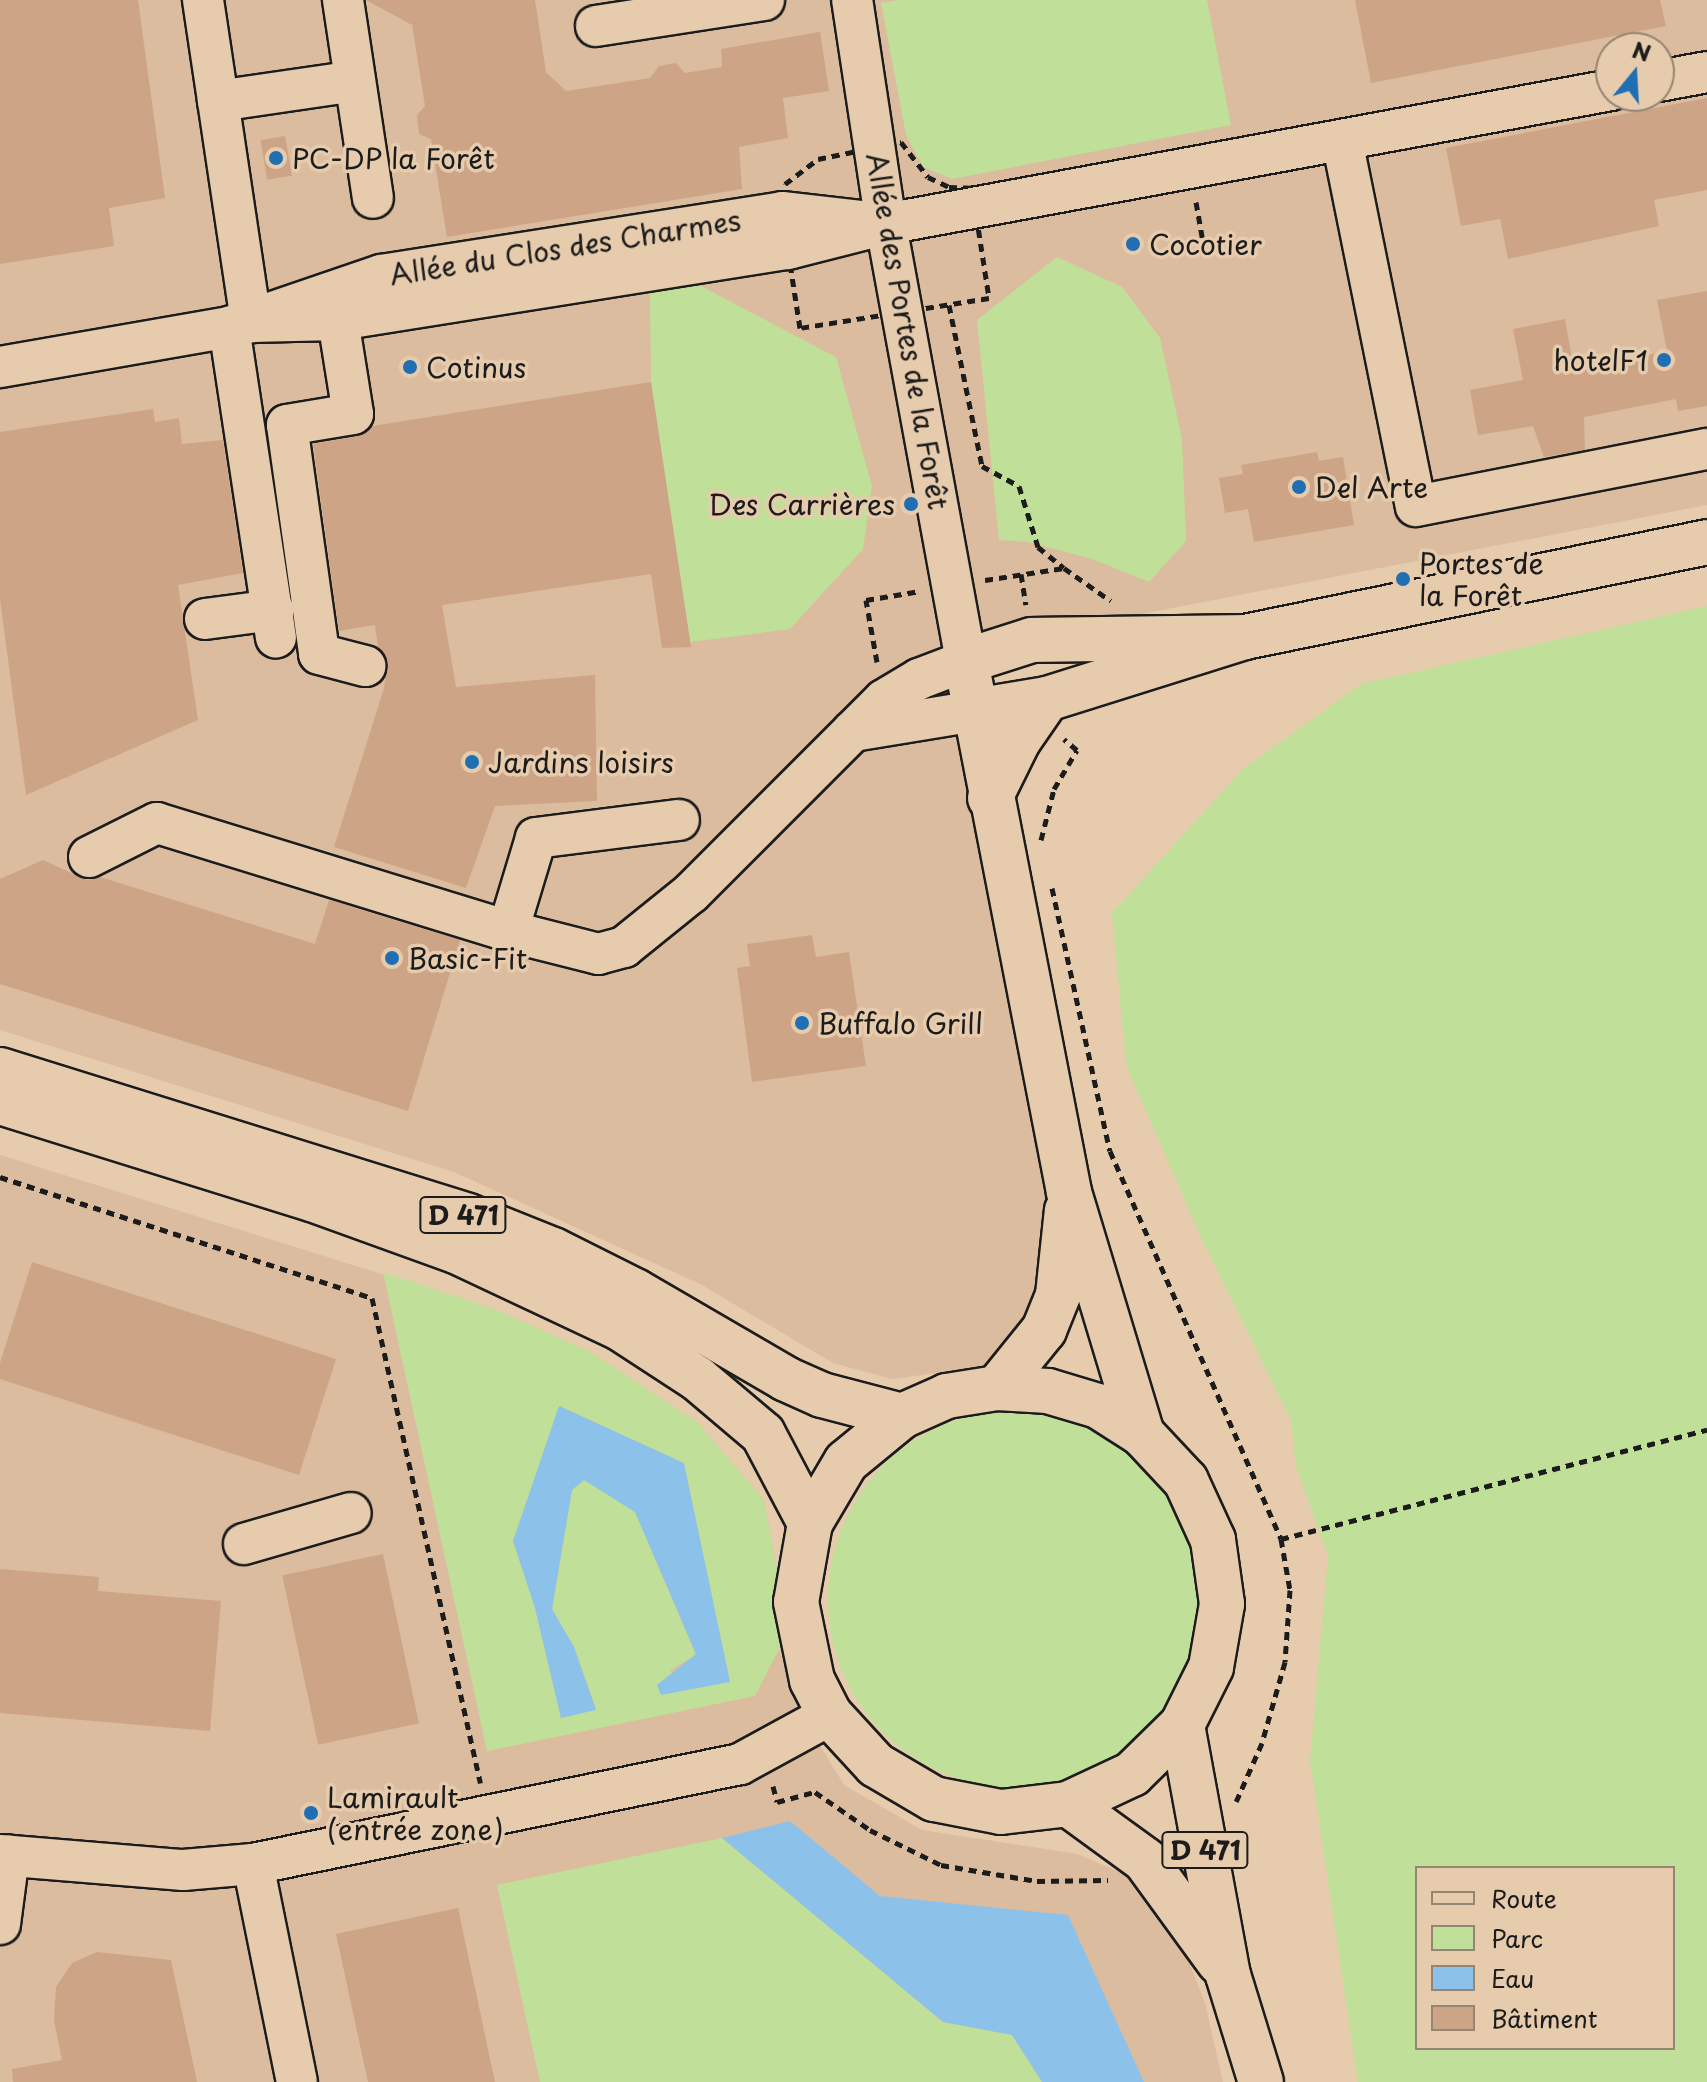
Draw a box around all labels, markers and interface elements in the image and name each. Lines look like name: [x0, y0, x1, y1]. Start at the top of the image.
north arrow: [1595, 32, 1675, 112]
text: N: [1629, 32, 1655, 69]
place label: PC-DP la Forêt: [292, 141, 496, 175]
street label: Allée des Portes de la Forêt: [860, 147, 956, 515]
marker: PC-DP la Forêt: [267, 149, 285, 167]
street label: Allée du Clos des Charmes: [385, 202, 745, 292]
place label: Cocotier: [1149, 227, 1262, 261]
marker: Cocotier: [1124, 235, 1142, 253]
place label: hotelF1: [1554, 343, 1648, 377]
place label: Cotinus: [426, 350, 526, 384]
marker: hotelF1: [1655, 351, 1673, 369]
marker: Cotinus: [401, 358, 419, 376]
place label: Del Arte: [1315, 470, 1430, 504]
marker: Del Arte: [1290, 478, 1308, 496]
place label: Des Carrières: [711, 487, 895, 521]
marker: Des Carrières: [902, 495, 920, 513]
place label: Portes de la Forêt: [1419, 546, 1544, 612]
marker: Portes de la Forêt: [1394, 570, 1412, 588]
place label: Jardins loisirs: [488, 745, 674, 779]
marker: Jardins loisirs: [463, 753, 481, 771]
place label: Basic-Fit: [408, 941, 527, 975]
marker: Basic-Fit: [383, 949, 401, 967]
place label: Buffalo Grill: [818, 1006, 983, 1040]
marker: Buffalo Grill: [793, 1014, 811, 1032]
road number: D 471: [419, 1193, 507, 1237]
place label: Lamirault (entrée zone): [327, 1780, 506, 1846]
marker: Lamirault (entrée zone): [302, 1804, 320, 1822]
road number: D 471: [1161, 1828, 1249, 1872]
legend: [1415, 1866, 1675, 2050]
text: Route: [1491, 1880, 1557, 1916]
text: Parc: [1491, 1920, 1543, 1956]
text: Eau: [1491, 1960, 1534, 1996]
text: Bâtiment: [1491, 2000, 1598, 2036]

